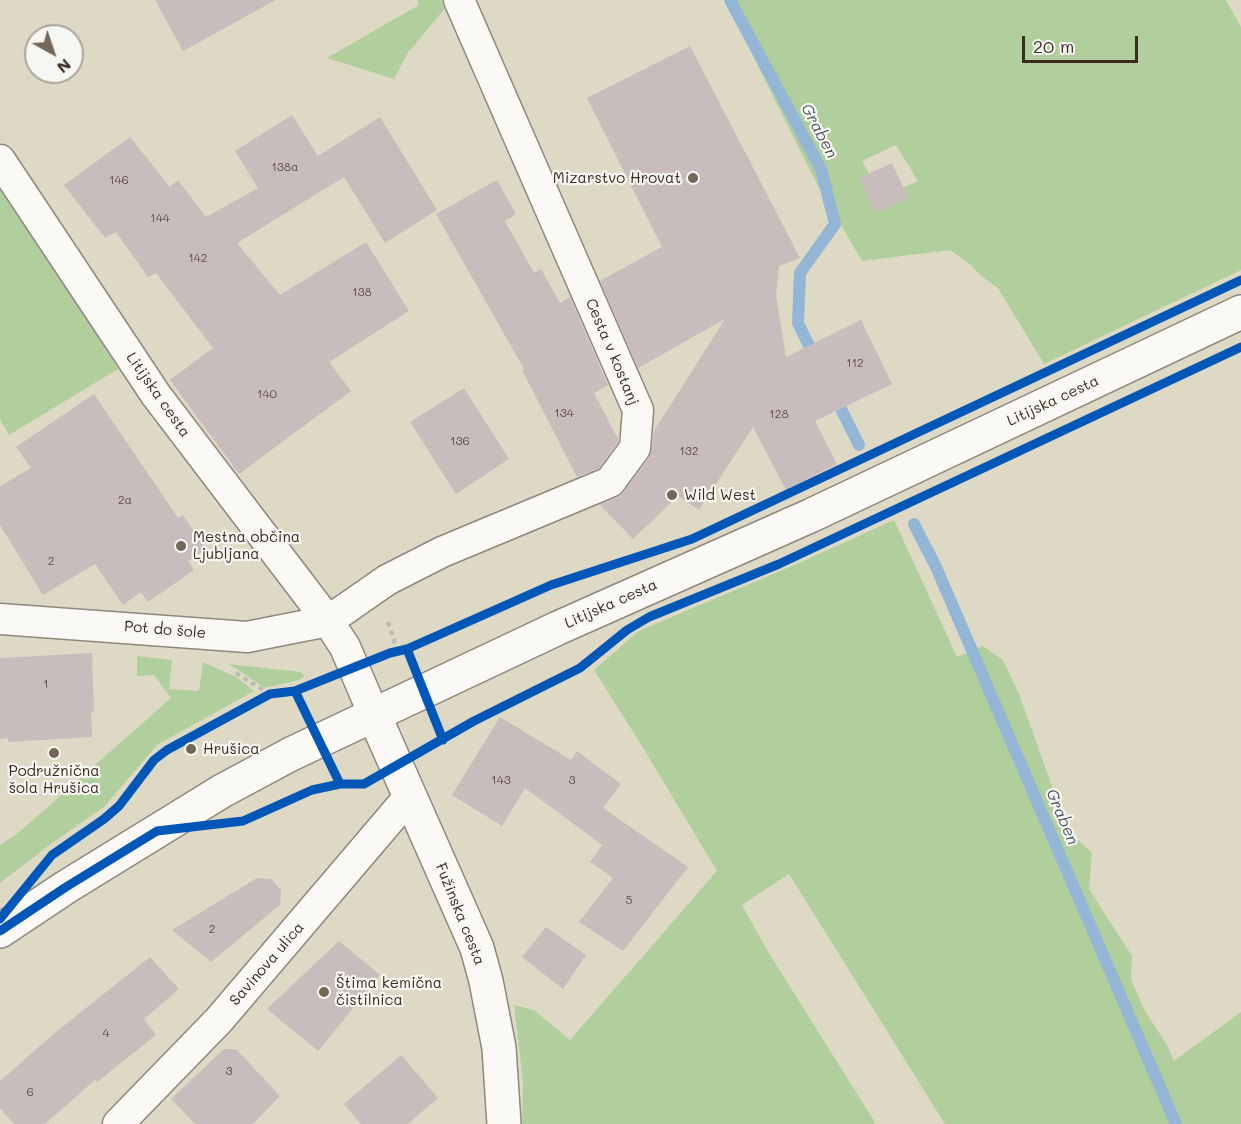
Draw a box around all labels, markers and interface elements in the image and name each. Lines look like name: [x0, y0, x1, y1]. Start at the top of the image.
north arrow: [24, 24, 84, 84]
scale bar: [1025, 24, 1140, 62]
text: 20 m: [1033, 34, 1074, 58]
text: N: [53, 55, 76, 79]
water label: Graben: [797, 101, 841, 161]
house number: 138a: [271, 160, 299, 174]
place label: Mizarstvo Hrovat: [553, 169, 681, 187]
marker: Mizarstvo Hrovat: [686, 171, 700, 185]
house number: 146: [109, 173, 129, 187]
house number: 144: [150, 211, 170, 225]
house number: 142: [188, 251, 208, 265]
house number: 138: [352, 285, 372, 299]
street label: Cesta v kostanj: [581, 296, 643, 408]
street label: Litijska cesta: [122, 349, 194, 441]
house number: 112: [846, 356, 864, 370]
street label: Litijska cesta: [1004, 372, 1102, 430]
house number: 140: [257, 387, 277, 401]
house number: 134: [554, 406, 574, 420]
house number: 128: [769, 407, 789, 421]
house number: 136: [450, 434, 470, 448]
house number: 132: [679, 444, 699, 458]
place label: Wild West: [684, 486, 756, 504]
marker: Wild West: [665, 488, 679, 502]
house number: 2a: [118, 493, 132, 507]
place label: Mestna občina Ljubljana: [193, 528, 300, 563]
marker: Mestna občina Ljubljana: [174, 539, 188, 553]
house number: 2: [48, 554, 54, 568]
street label: Litijska cesta: [562, 576, 660, 632]
street label: Pot do šole: [123, 617, 207, 643]
house number: 1: [43, 677, 49, 691]
place label: Hrušica: [203, 740, 259, 758]
marker: Hrušica: [184, 742, 198, 756]
marker: Podružnična šola Hrušica: [47, 746, 61, 760]
place label: Podružnična šola Hrušica: [8, 762, 100, 797]
house number: 143: [491, 773, 511, 787]
house number: 3: [568, 773, 576, 787]
water label: Graben: [1042, 786, 1082, 848]
street label: Fužinska cesta: [431, 860, 489, 968]
house number: 5: [626, 893, 632, 907]
street label: Savinova ulica: [226, 919, 308, 1009]
house number: 2: [209, 922, 215, 936]
place label: Štima kemična čistilnica: [336, 974, 442, 1009]
marker: Štima kemična čistilnica: [317, 985, 331, 999]
house number: 4: [102, 1026, 110, 1040]
house number: 3: [225, 1064, 233, 1078]
house number: 6: [26, 1085, 34, 1099]

